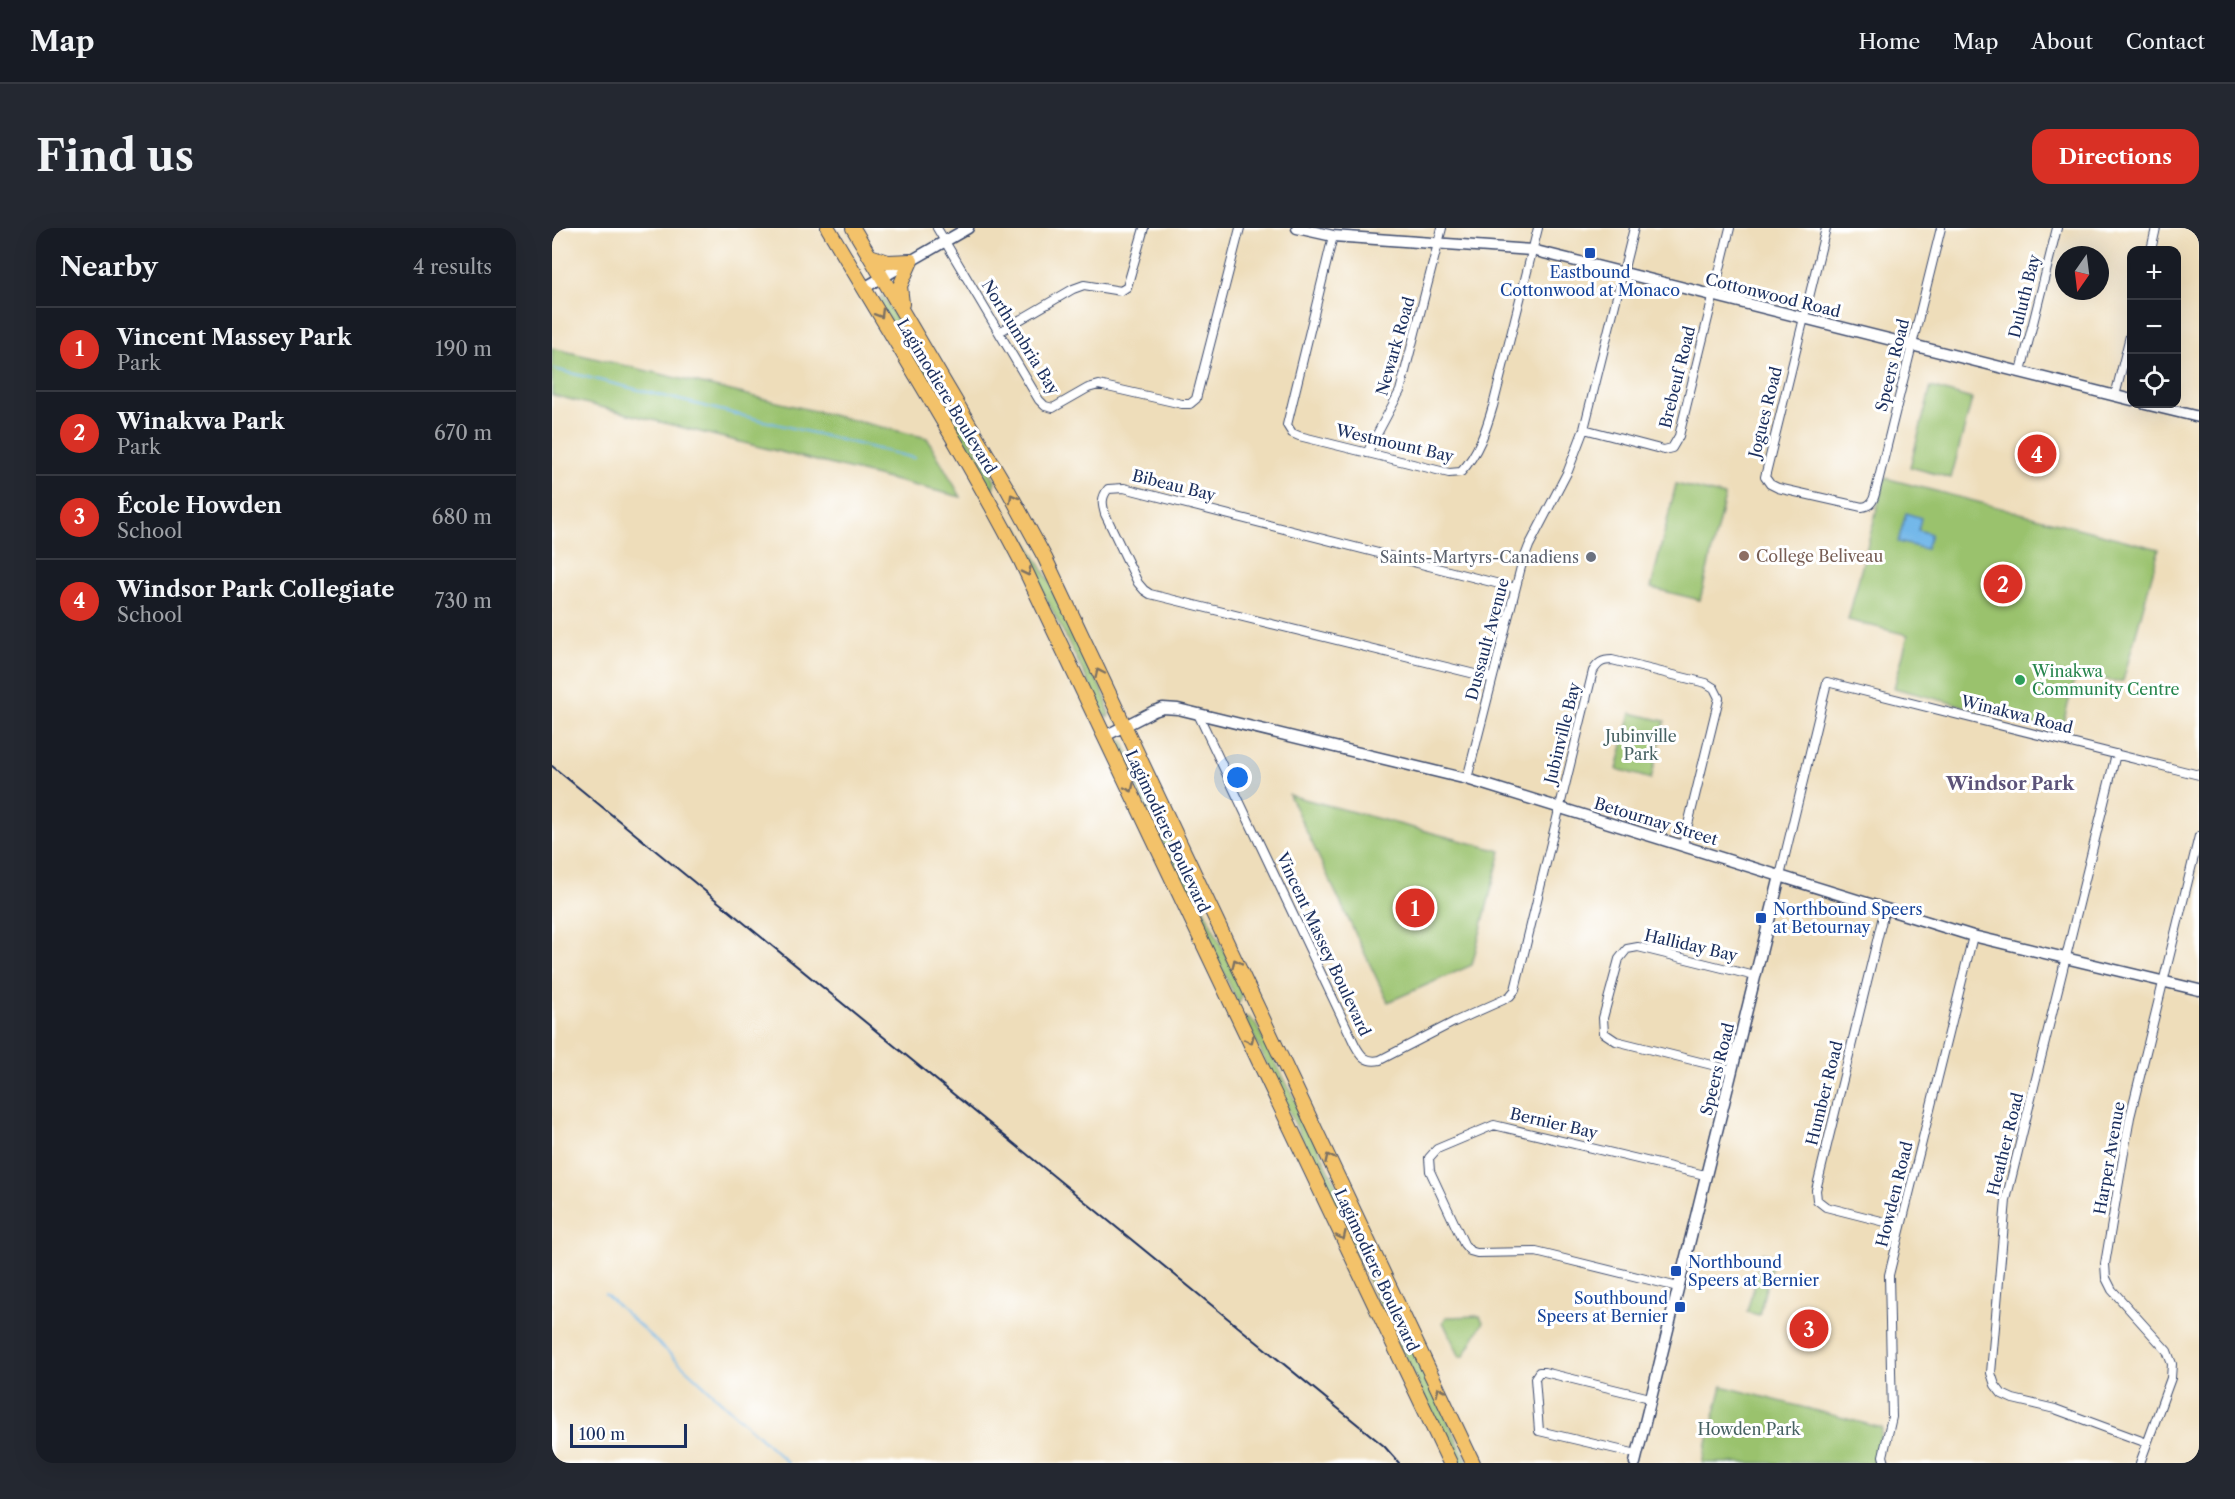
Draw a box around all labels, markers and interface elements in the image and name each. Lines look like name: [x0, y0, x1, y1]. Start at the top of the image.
text: Map: [30, 24, 94, 58]
text: Home: [1859, 29, 1920, 54]
text: Map: [1953, 29, 1998, 54]
text: About: [2031, 29, 2093, 54]
text: Contact: [2126, 29, 2205, 54]
button: Directions: [2032, 129, 2199, 184]
text: Find us: [36, 130, 194, 182]
marker: Eastbound Cottonwood at Monaco: [1583, 246, 1597, 260]
north arrow: [2055, 246, 2109, 300]
map controls: [2127, 246, 2181, 408]
button: +: [2127, 246, 2181, 300]
text: Nearby: [60, 251, 158, 283]
street label: Duluth Bay: [2004, 251, 2044, 340]
text: 4 results: [413, 255, 492, 279]
place label: Eastbound Cottonwood at Monaco: [1500, 262, 1680, 300]
street label: Cottonwood Road: [1703, 268, 1843, 322]
street label: Northumbria Bay: [978, 276, 1065, 399]
street label: Newark Road: [1371, 294, 1419, 398]
button: −: [2127, 300, 2181, 354]
one-way arrow: [872, 308, 884, 318]
street label: Lagimodiere Boulevard: [893, 315, 1001, 477]
street label: Speers Road: [1871, 316, 1913, 413]
text: Vincent Massey Park: [117, 324, 351, 351]
street label: Brebeuf Road: [1655, 324, 1699, 430]
text: 1: [75, 337, 84, 361]
text: 190 m: [435, 337, 492, 361]
text: Park: [117, 351, 160, 375]
button: locate: [2127, 354, 2181, 408]
street label: Jogues Road: [1743, 364, 1786, 463]
text: Winakwa Park: [117, 408, 284, 435]
street label: Westmount Bay: [1333, 420, 1457, 467]
text: 2: [74, 421, 85, 445]
text: 670 m: [434, 421, 492, 445]
pin: 4: [2018, 432, 2056, 476]
text: Park: [117, 435, 160, 459]
street label: Bibeau Bay: [1130, 465, 1219, 505]
text: École Howden: [117, 492, 282, 519]
one-way arrow: [1008, 494, 1020, 504]
text: 3: [74, 505, 85, 529]
text: 680 m: [432, 505, 492, 529]
text: School: [117, 519, 182, 543]
place label: College Beliveau: [1756, 546, 1883, 566]
place label: Saints-Martyrs-Canadiens: [1380, 547, 1579, 567]
marker: College Beliveau: [1737, 549, 1751, 563]
marker: Saints-Martyrs-Canadiens: [1584, 550, 1598, 564]
pin: 2: [1984, 562, 2022, 606]
one-way arrow: [1019, 566, 1031, 577]
text: Windsor Park Collegiate: [117, 576, 394, 603]
street label: Dussault Avenue: [1461, 576, 1513, 702]
text: 4: [74, 589, 85, 613]
text: 730 m: [435, 589, 492, 613]
text: School: [117, 603, 182, 627]
place label: Winakwa Community Centre: [2031, 661, 2180, 699]
one-way arrow: [1095, 668, 1107, 679]
marker: Winakwa Community Centre: [2013, 673, 2027, 687]
street label: Jubinville Bay: [1539, 679, 1585, 789]
street label: Winakwa Road: [1958, 690, 2075, 738]
park label: Jubinville Park: [1602, 726, 1677, 764]
street label: Lagimodiere Boulevard: [1121, 746, 1215, 916]
your location: [1223, 763, 1252, 792]
district label: Windsor Park: [1945, 773, 2075, 795]
one-way arrow: [1122, 782, 1134, 793]
street label: Betournay Street: [1592, 793, 1721, 849]
street label: Vincent Massey Boulevard: [1272, 848, 1376, 1039]
pin: 1: [1396, 886, 1434, 930]
place label: Northbound Speers at Betournay: [1773, 899, 1922, 937]
marker: Northbound Speers at Betournay: [1754, 911, 1768, 925]
street label: Halliday Bay: [1642, 925, 1741, 966]
one-way arrow: [1232, 958, 1244, 969]
street label: Speers Road: [1696, 1020, 1738, 1117]
one-way arrow: [1242, 1034, 1254, 1045]
street label: Humber Road: [1801, 1038, 1847, 1147]
street label: Heather Road: [1983, 1090, 2028, 1198]
street label: Harper Avenue: [2089, 1100, 2129, 1216]
street label: Bernier Bay: [1508, 1103, 1601, 1143]
street label: Howden Road: [1871, 1139, 1917, 1249]
one-way arrow: [1325, 1153, 1337, 1164]
street label: Lagimodiere Boulevard: [1330, 1185, 1424, 1355]
one-way arrow: [1335, 1229, 1347, 1240]
place label: Northbound Speers at Bernier: [1688, 1252, 1819, 1290]
marker: Northbound Speers at Bernier: [1669, 1264, 1683, 1278]
place label: Southbound Speers at Bernier: [1537, 1288, 1668, 1326]
marker: Southbound Speers at Bernier: [1673, 1300, 1687, 1314]
pin: 3: [1790, 1306, 1828, 1352]
one-way arrow: [1435, 1387, 1447, 1398]
park label: Howden Park: [1697, 1419, 1801, 1439]
scale bar: [570, 1421, 687, 1448]
text: 100 m: [579, 1424, 625, 1444]

